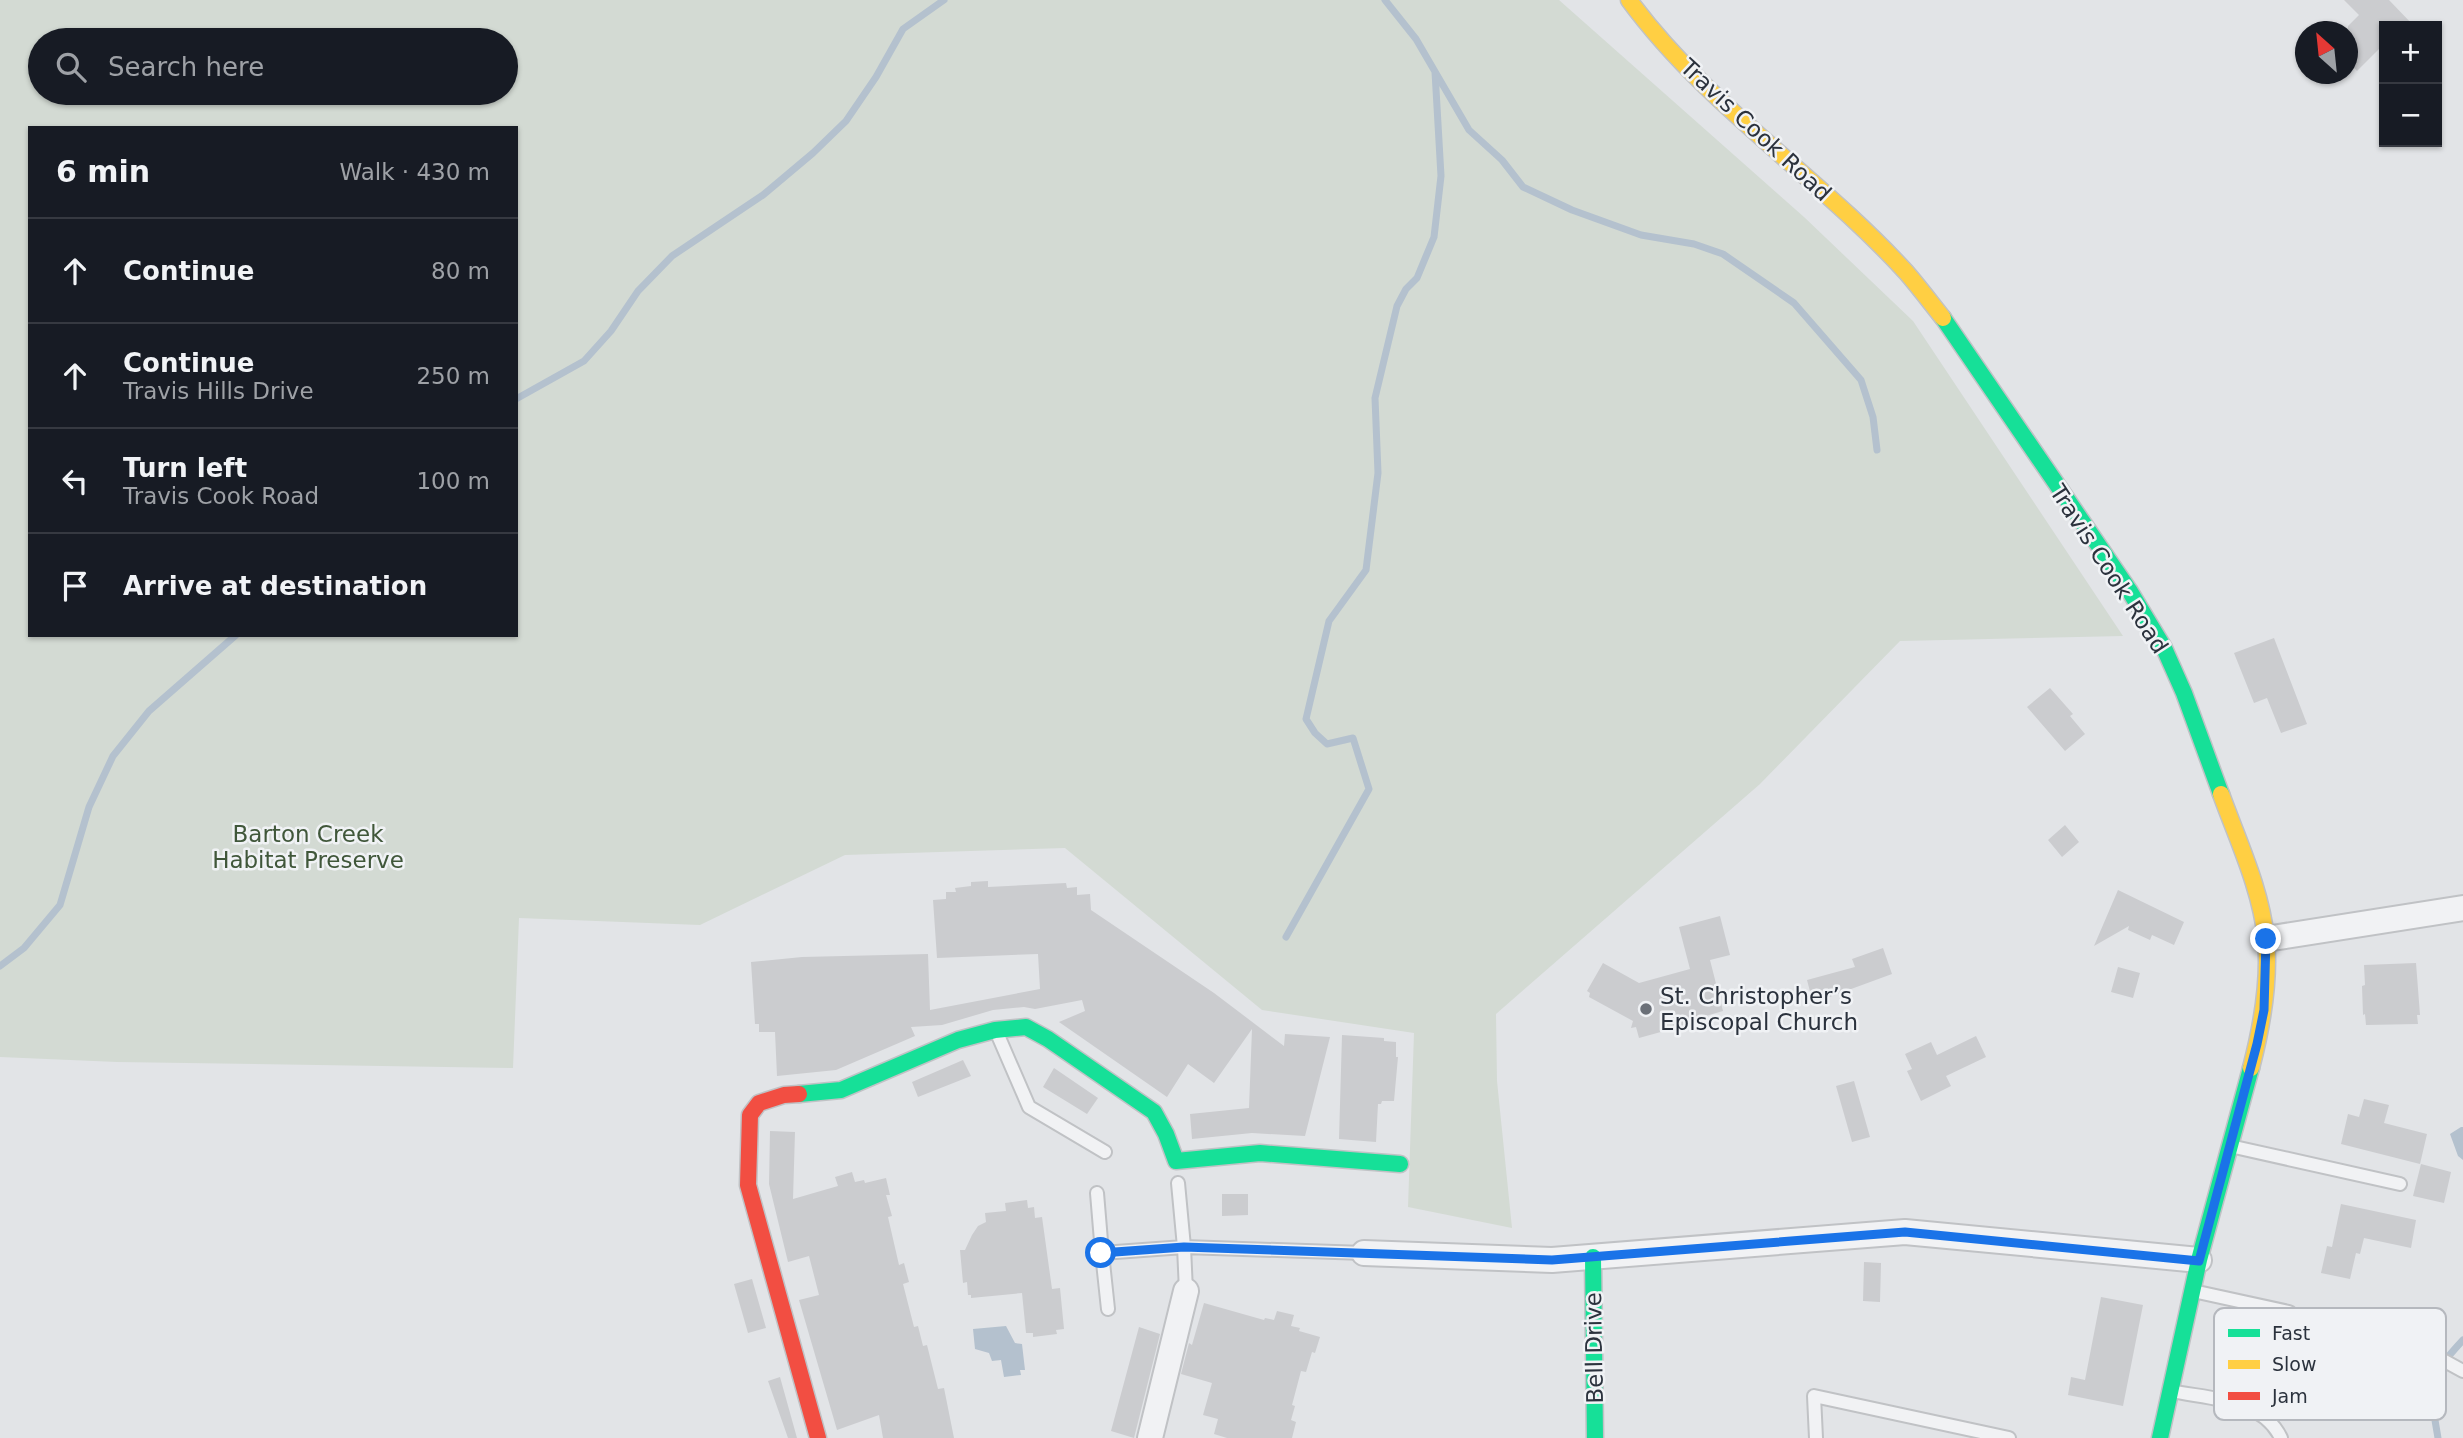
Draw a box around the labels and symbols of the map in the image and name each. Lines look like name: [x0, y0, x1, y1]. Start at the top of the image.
north arrow: [2295, 21, 2358, 84]
street label: Travis Cook Road: [1675, 53, 1837, 206]
street label: Travis Cook Road: [2044, 479, 2173, 658]
park label: Barton Creek Habitat Preserve: [212, 821, 404, 873]
route end: [2250, 923, 2281, 954]
place label: St. Christopher’s Episcopal Church: [1660, 983, 1858, 1035]
marker: St. Christopher’s Episcopal Church: [1638, 1001, 1654, 1017]
route start: [1085, 1237, 1116, 1268]
street label: Bell Drive: [1580, 1292, 1608, 1404]
legend: [2214, 1308, 2446, 1420]
text: Fast: [2272, 1322, 2310, 1344]
text: Slow: [2272, 1353, 2317, 1375]
text: Jam: [2271, 1385, 2308, 1407]

